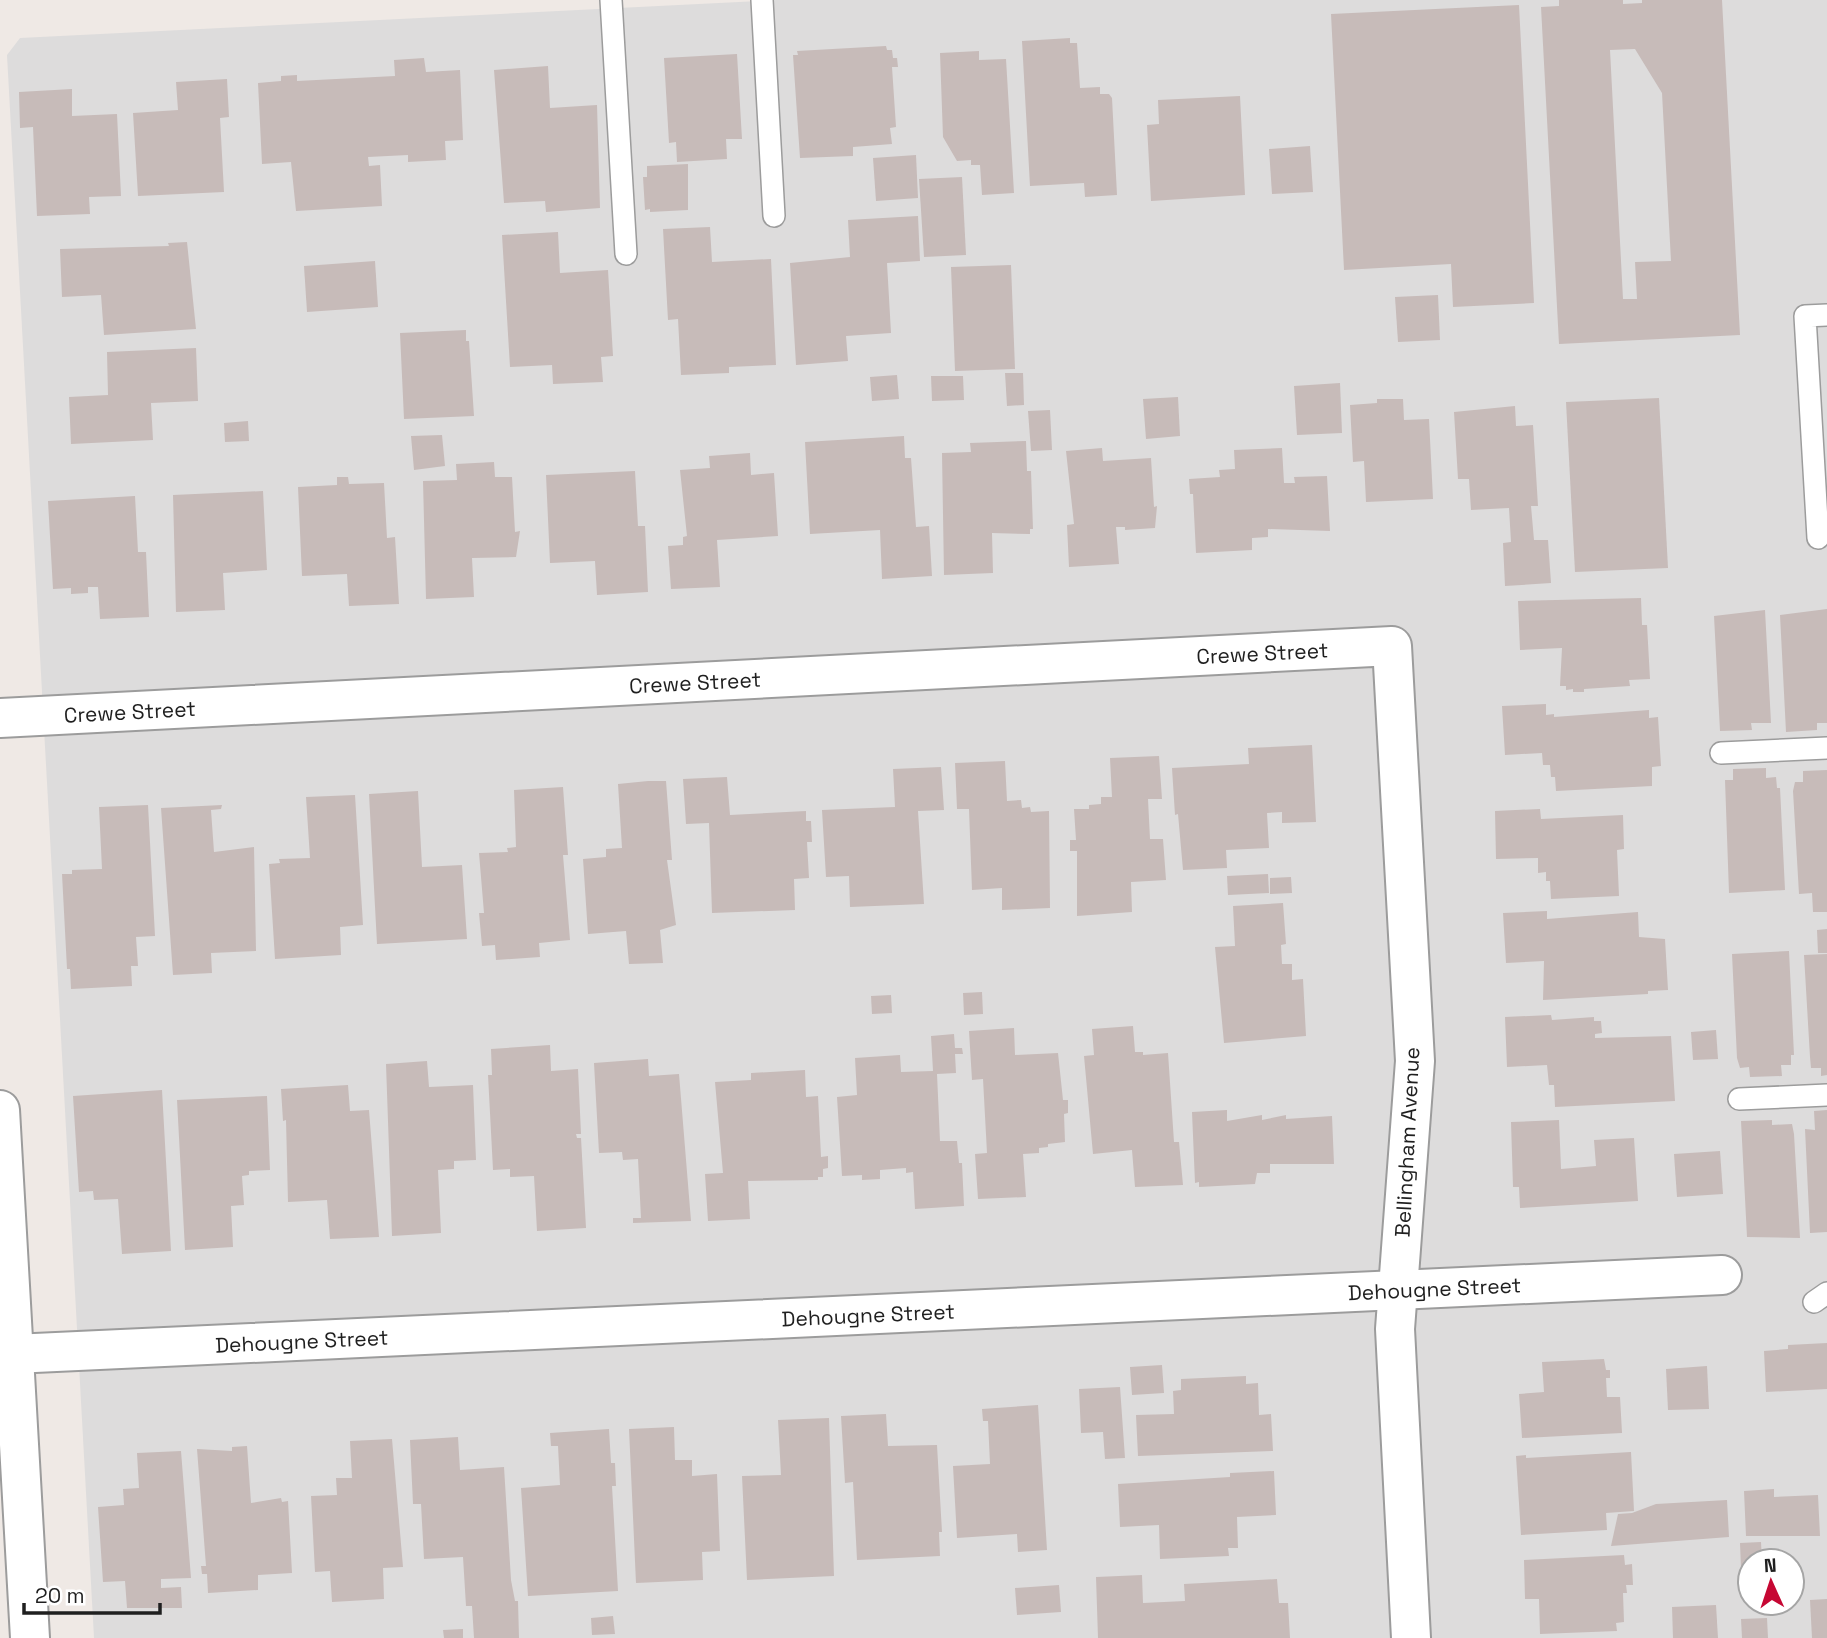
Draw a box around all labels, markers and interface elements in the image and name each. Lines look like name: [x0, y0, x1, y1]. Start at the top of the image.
street label: Crewe Street: [1196, 636, 1329, 670]
street label: Crewe Street: [628, 665, 762, 699]
street label: Crewe Street: [63, 694, 196, 728]
street label: Bellingham Avenue: [1389, 1046, 1425, 1238]
street label: Dehougne Street: [1347, 1271, 1522, 1306]
street label: Dehougne Street: [781, 1297, 955, 1332]
street label: Dehougne Street: [214, 1323, 389, 1358]
north arrow: [1736, 1547, 1806, 1617]
text: N: [1763, 1553, 1777, 1578]
scale bar: [24, 1572, 161, 1616]
text: 20 m: [35, 1582, 85, 1609]

